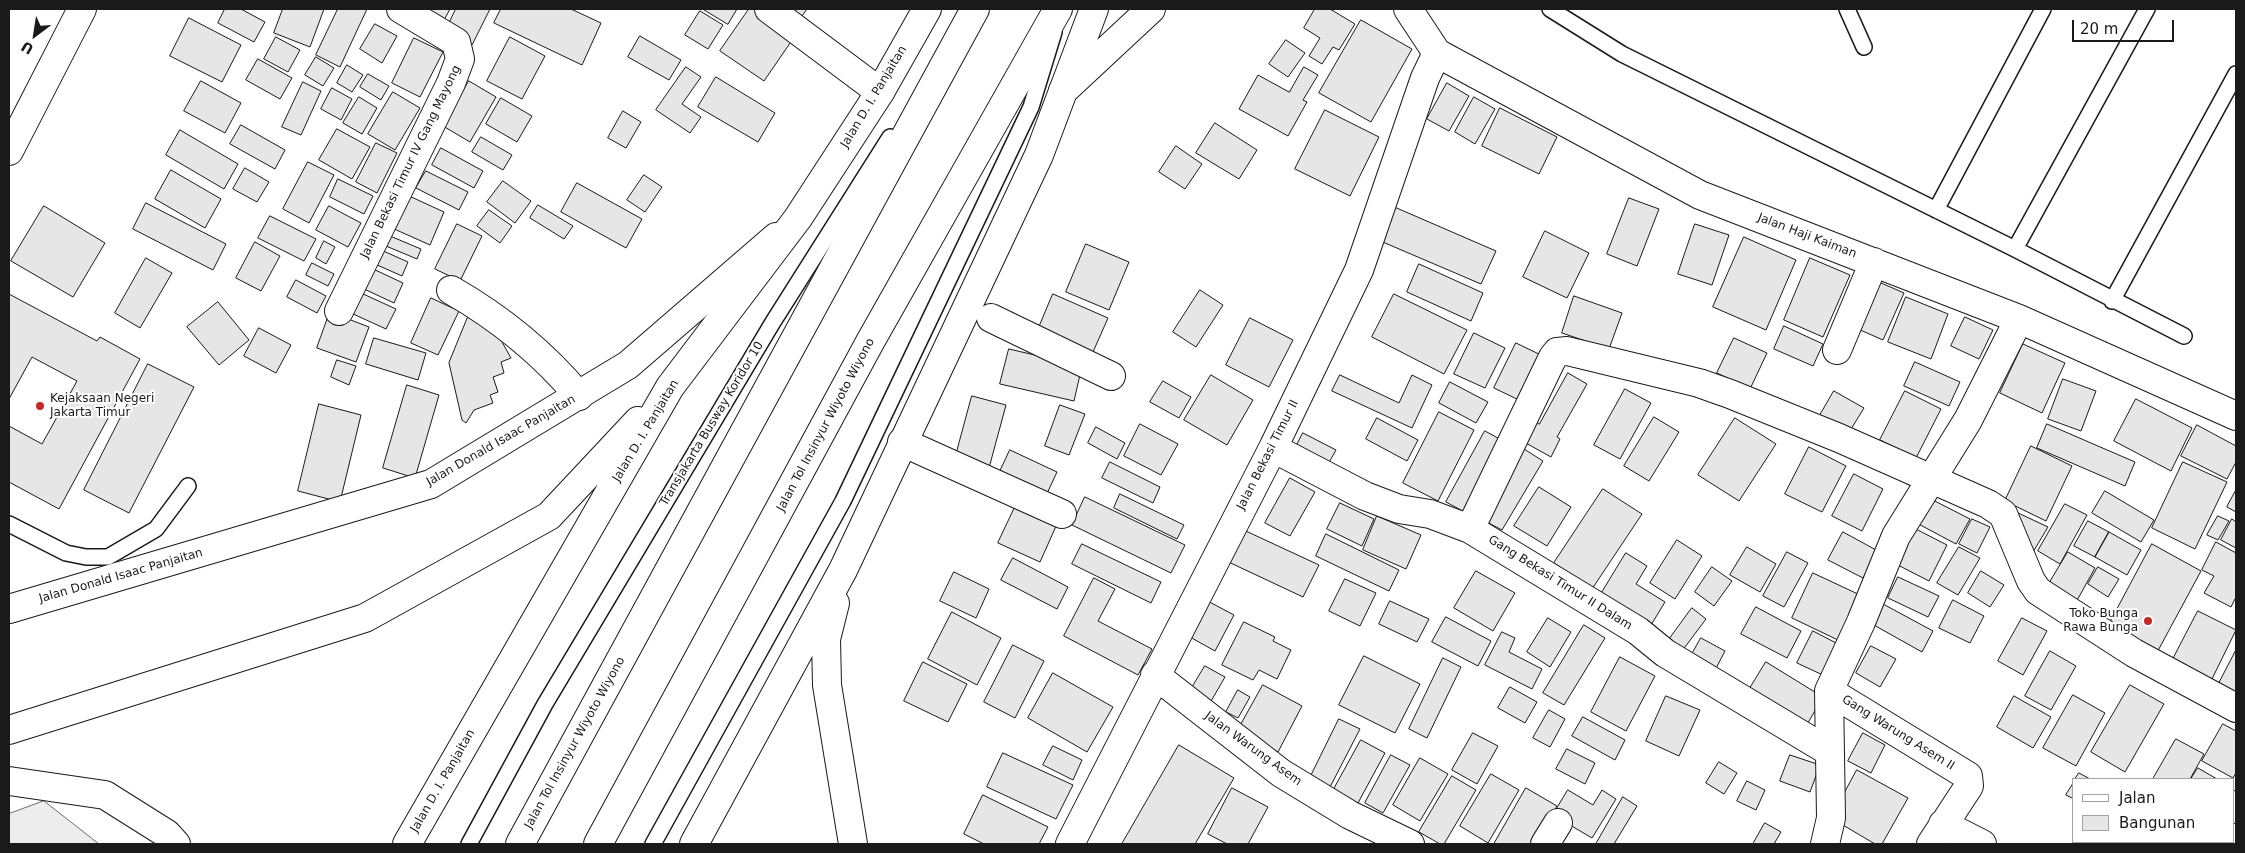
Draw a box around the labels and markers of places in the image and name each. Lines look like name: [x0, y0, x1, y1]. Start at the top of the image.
place label: Kejaksaan Negeri Jakarta Timur: [50, 392, 154, 420]
marker: Kejaksaan Negeri Jakarta Timur: [34, 400, 46, 412]
place label: Toko Bunga Rawa Bunga: [2063, 607, 2138, 635]
marker: Toko Bunga Rawa Bunga: [2142, 615, 2154, 627]

